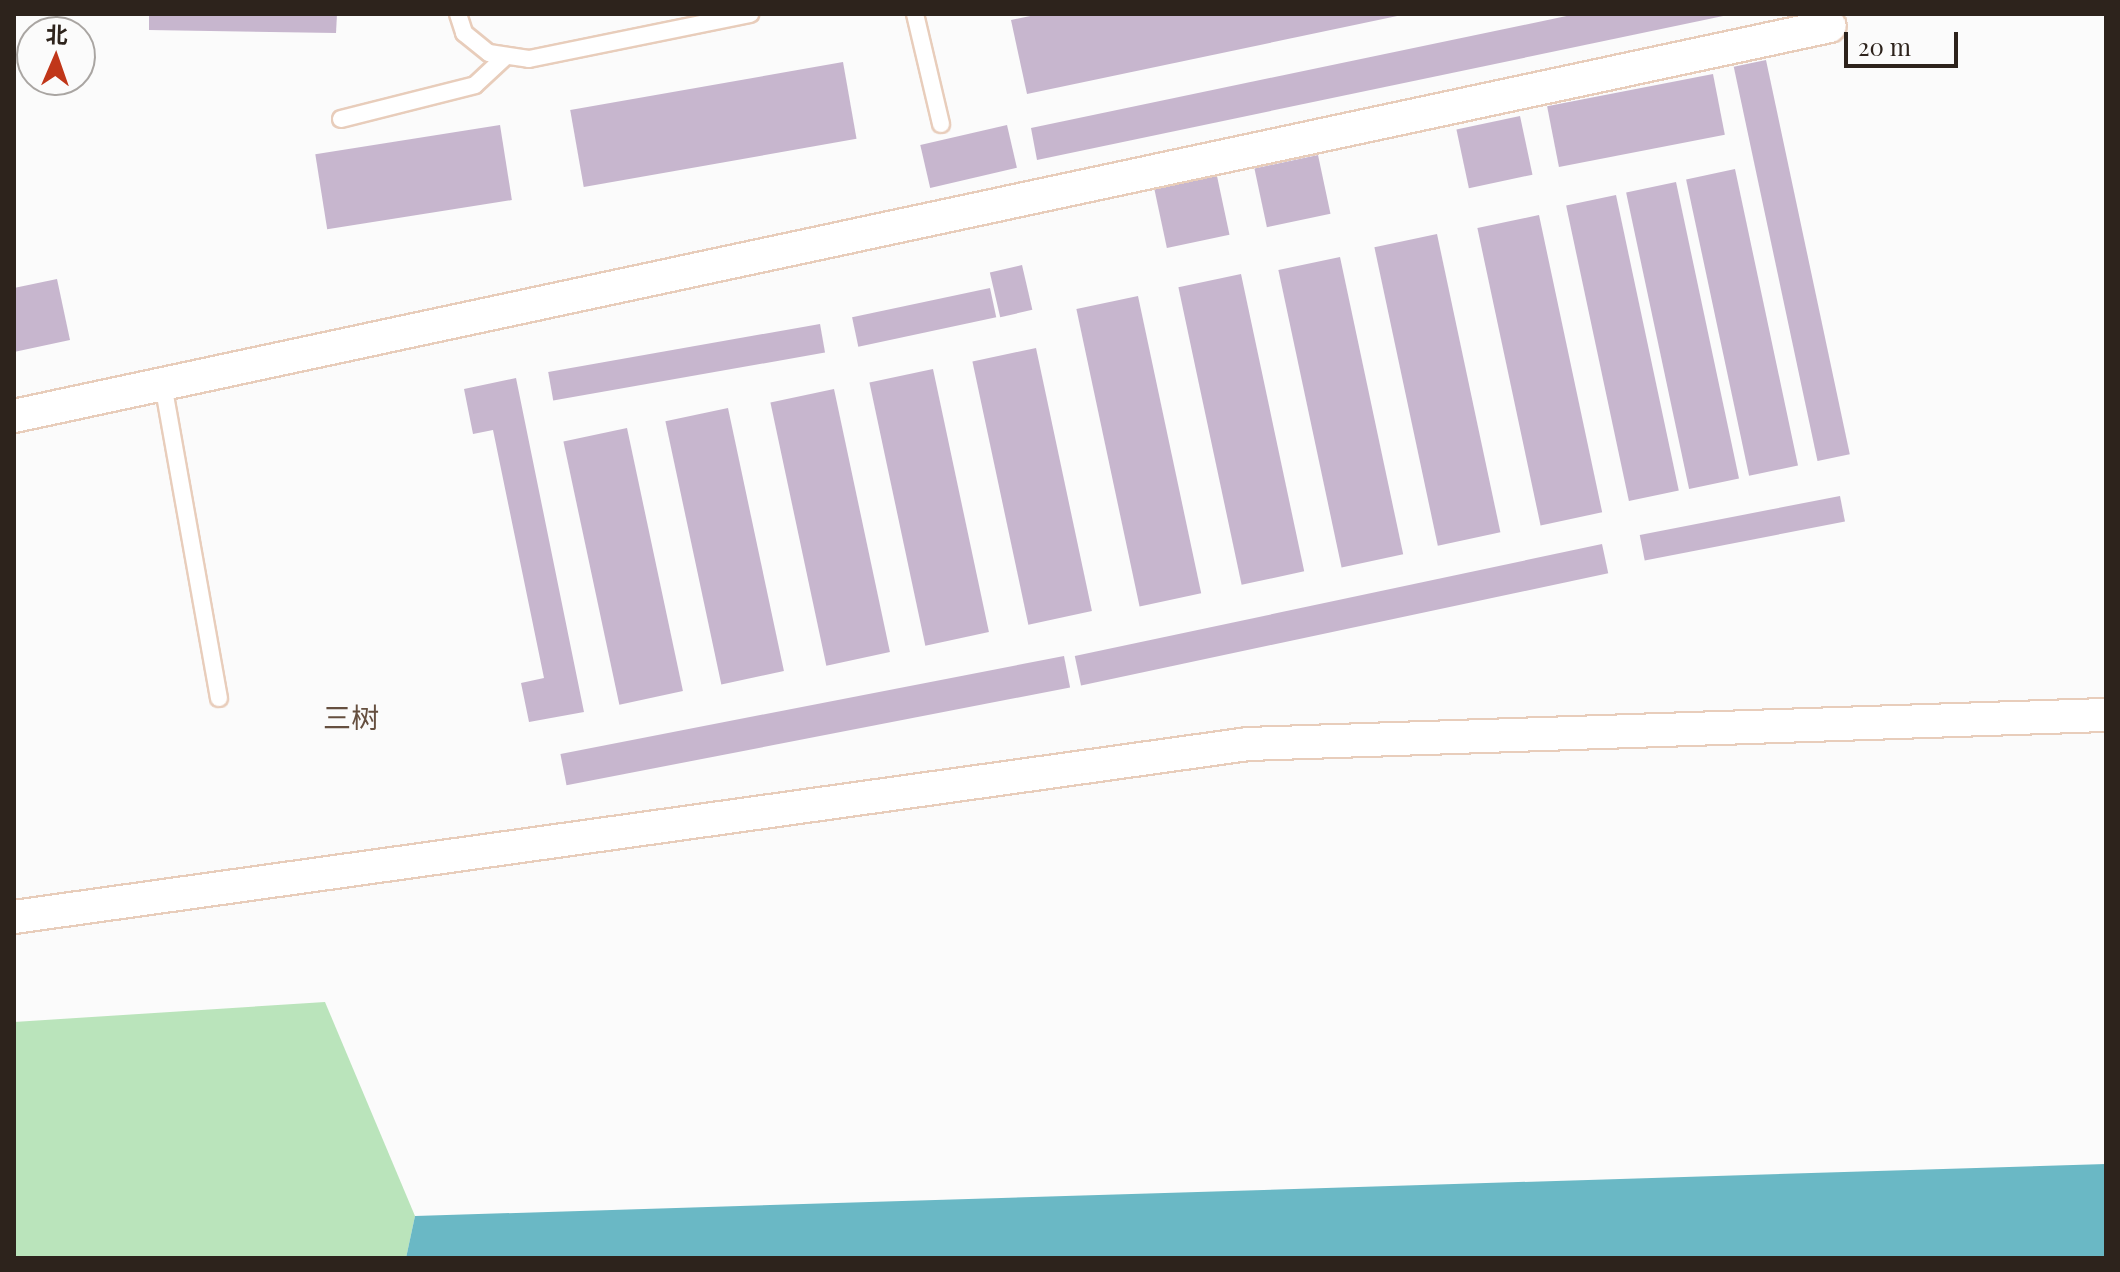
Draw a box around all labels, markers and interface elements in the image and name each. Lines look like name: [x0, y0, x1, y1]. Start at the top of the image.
north arrow: [16, 16, 96, 96]
scale bar: [1848, 16, 1962, 66]
text: 北: [45, 19, 68, 49]
text: 20 m: [1858, 30, 1911, 62]
district label: 三树: [323, 700, 379, 734]

